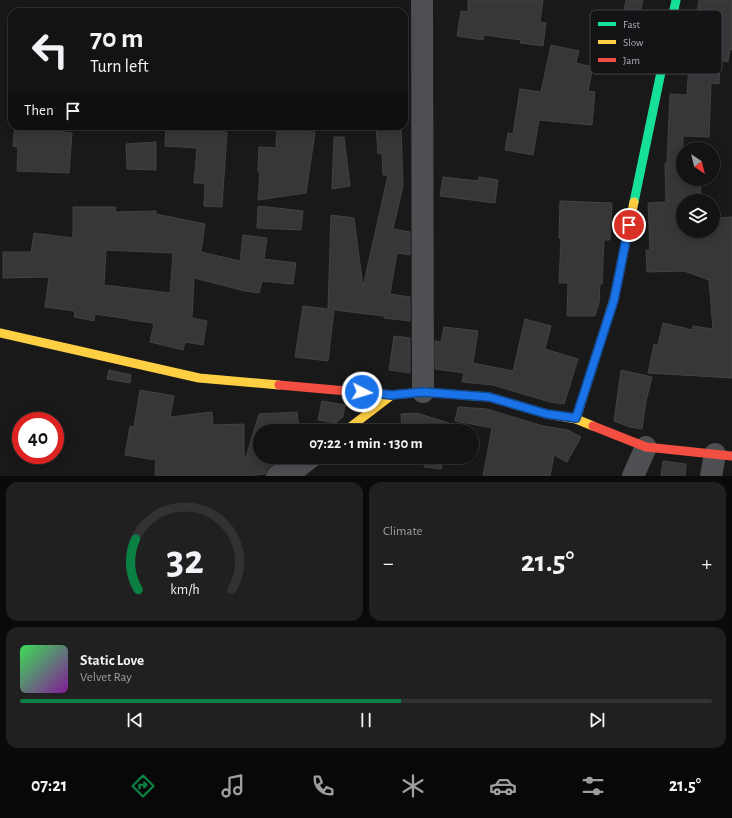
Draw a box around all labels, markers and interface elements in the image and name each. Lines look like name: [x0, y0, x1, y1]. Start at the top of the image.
legend: [590, 10, 722, 74]
text: Fast: [623, 19, 641, 30]
icon: left: [24, 24, 76, 76]
text: 70 m: [90, 25, 144, 53]
text: Slow: [623, 37, 644, 48]
text: Jam: [623, 55, 640, 66]
text: Turn left: [90, 58, 149, 76]
icon: arrive: [62, 100, 84, 122]
text: Then: [24, 103, 54, 118]
north arrow: [676, 142, 720, 186]
map controls: [676, 142, 720, 238]
button: layers: [676, 194, 720, 238]
pin: [612, 208, 646, 242]
icon: arrive: [618, 214, 640, 236]
position arrow: [341, 371, 383, 413]
speed limit sign: 40: [12, 412, 64, 464]
text: 07:22 · 1 min · 130 m: [309, 436, 423, 451]
text: Climate: [383, 525, 422, 538]
text: 32: [166, 539, 203, 580]
text: 21.5°: [521, 547, 574, 577]
text: −: [383, 552, 394, 574]
text: +: [701, 552, 712, 574]
text: km/h: [170, 582, 199, 596]
text: Static Love: [80, 653, 144, 668]
text: Velvet Ray: [80, 671, 132, 684]
icon: previous: [124, 709, 146, 731]
icon: pause: [355, 709, 377, 731]
icon: next: [586, 709, 608, 731]
icon: directions: [129, 772, 157, 800]
icon: music: [219, 772, 247, 800]
icon: phone: [309, 772, 337, 800]
icon: climate: [399, 772, 427, 800]
icon: car: [489, 772, 517, 800]
icon: filters: [579, 772, 607, 800]
text: 07:21: [31, 777, 67, 795]
text: 21.5°: [669, 777, 701, 795]

